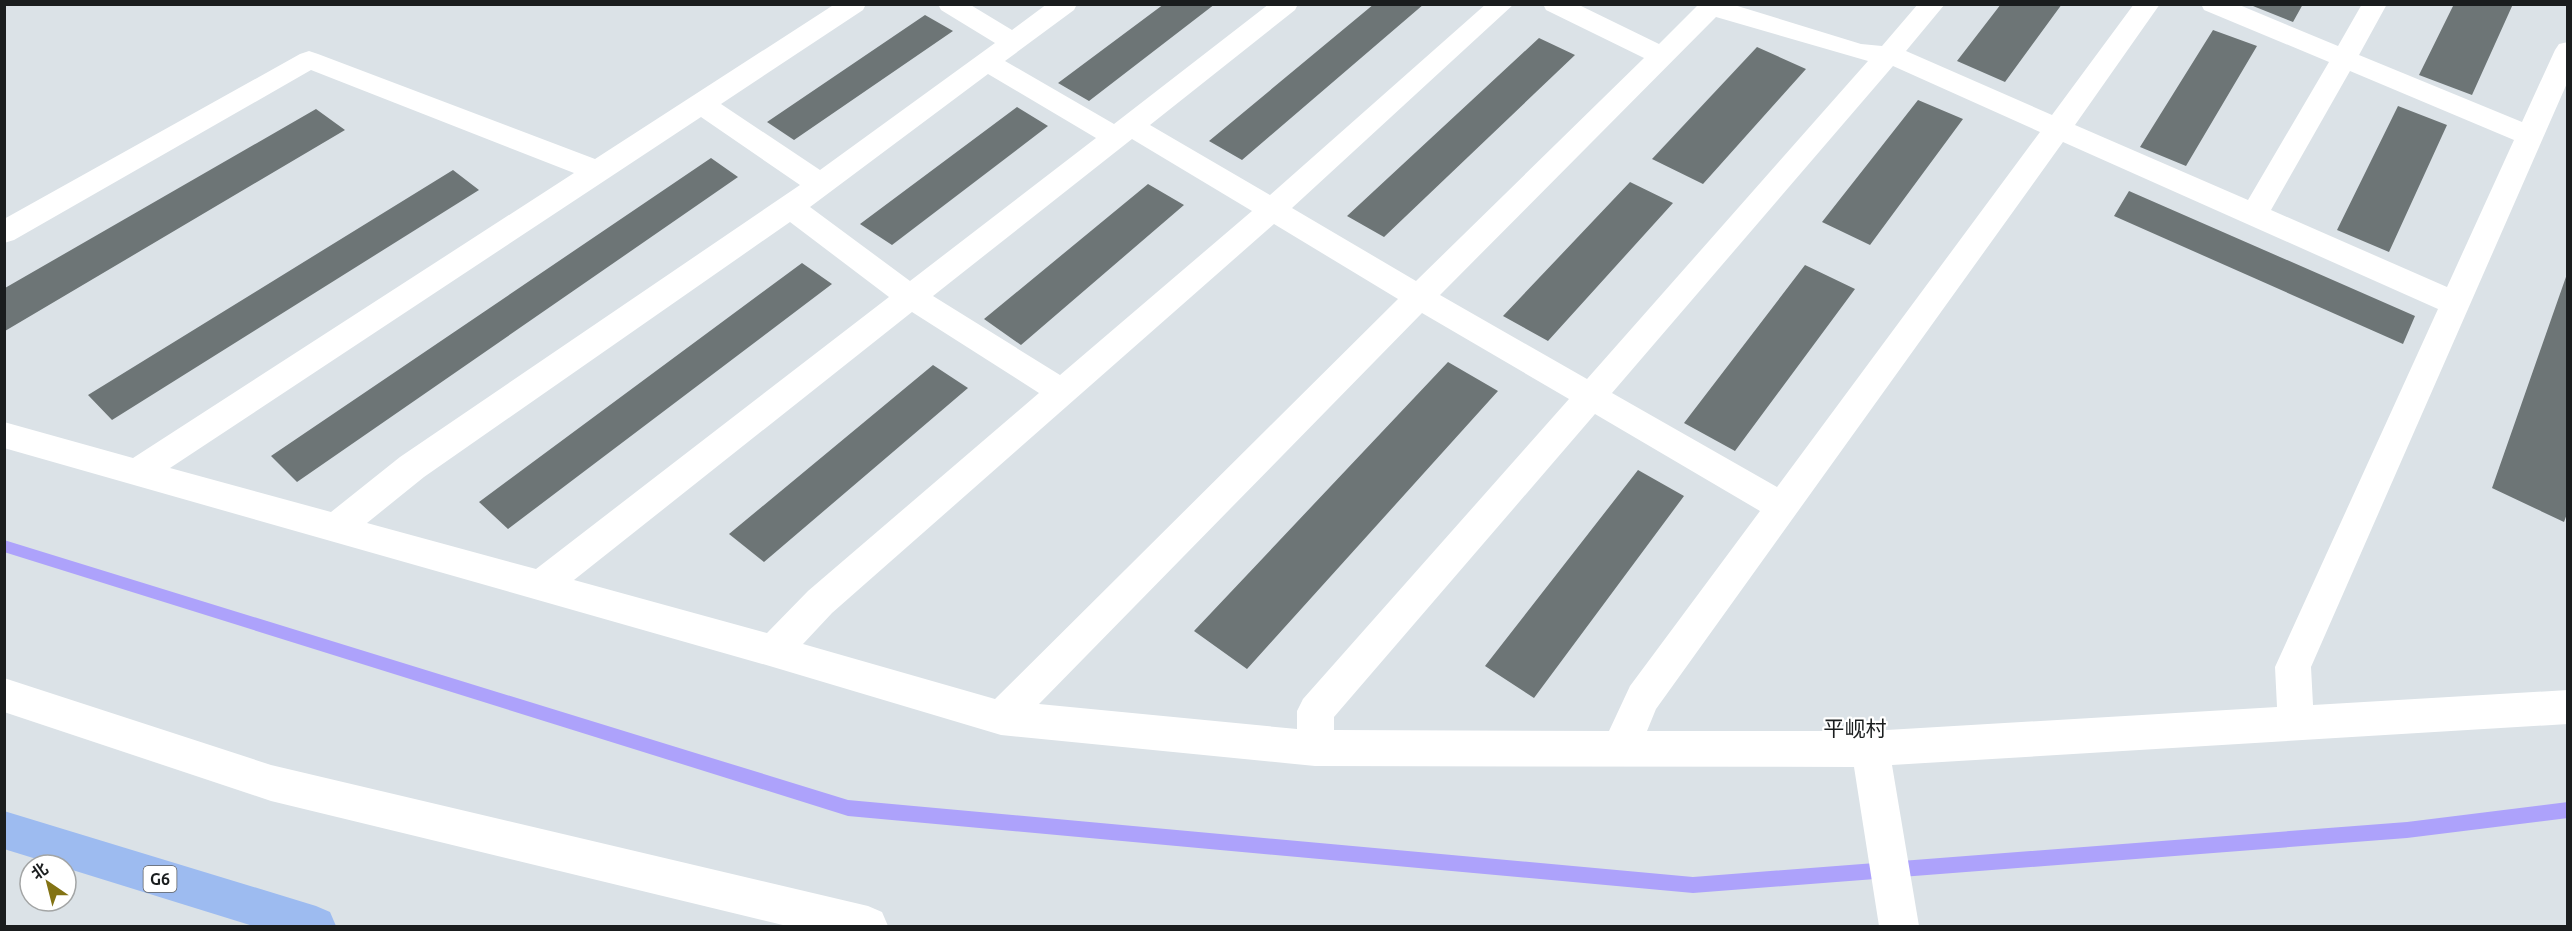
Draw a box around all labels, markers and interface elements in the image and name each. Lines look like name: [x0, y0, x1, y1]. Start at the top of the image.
district label: 平岘村: [1824, 716, 1887, 740]
north arrow: [18, 853, 78, 913]
text: 北: [28, 859, 51, 883]
road number: G6: [144, 866, 176, 892]

